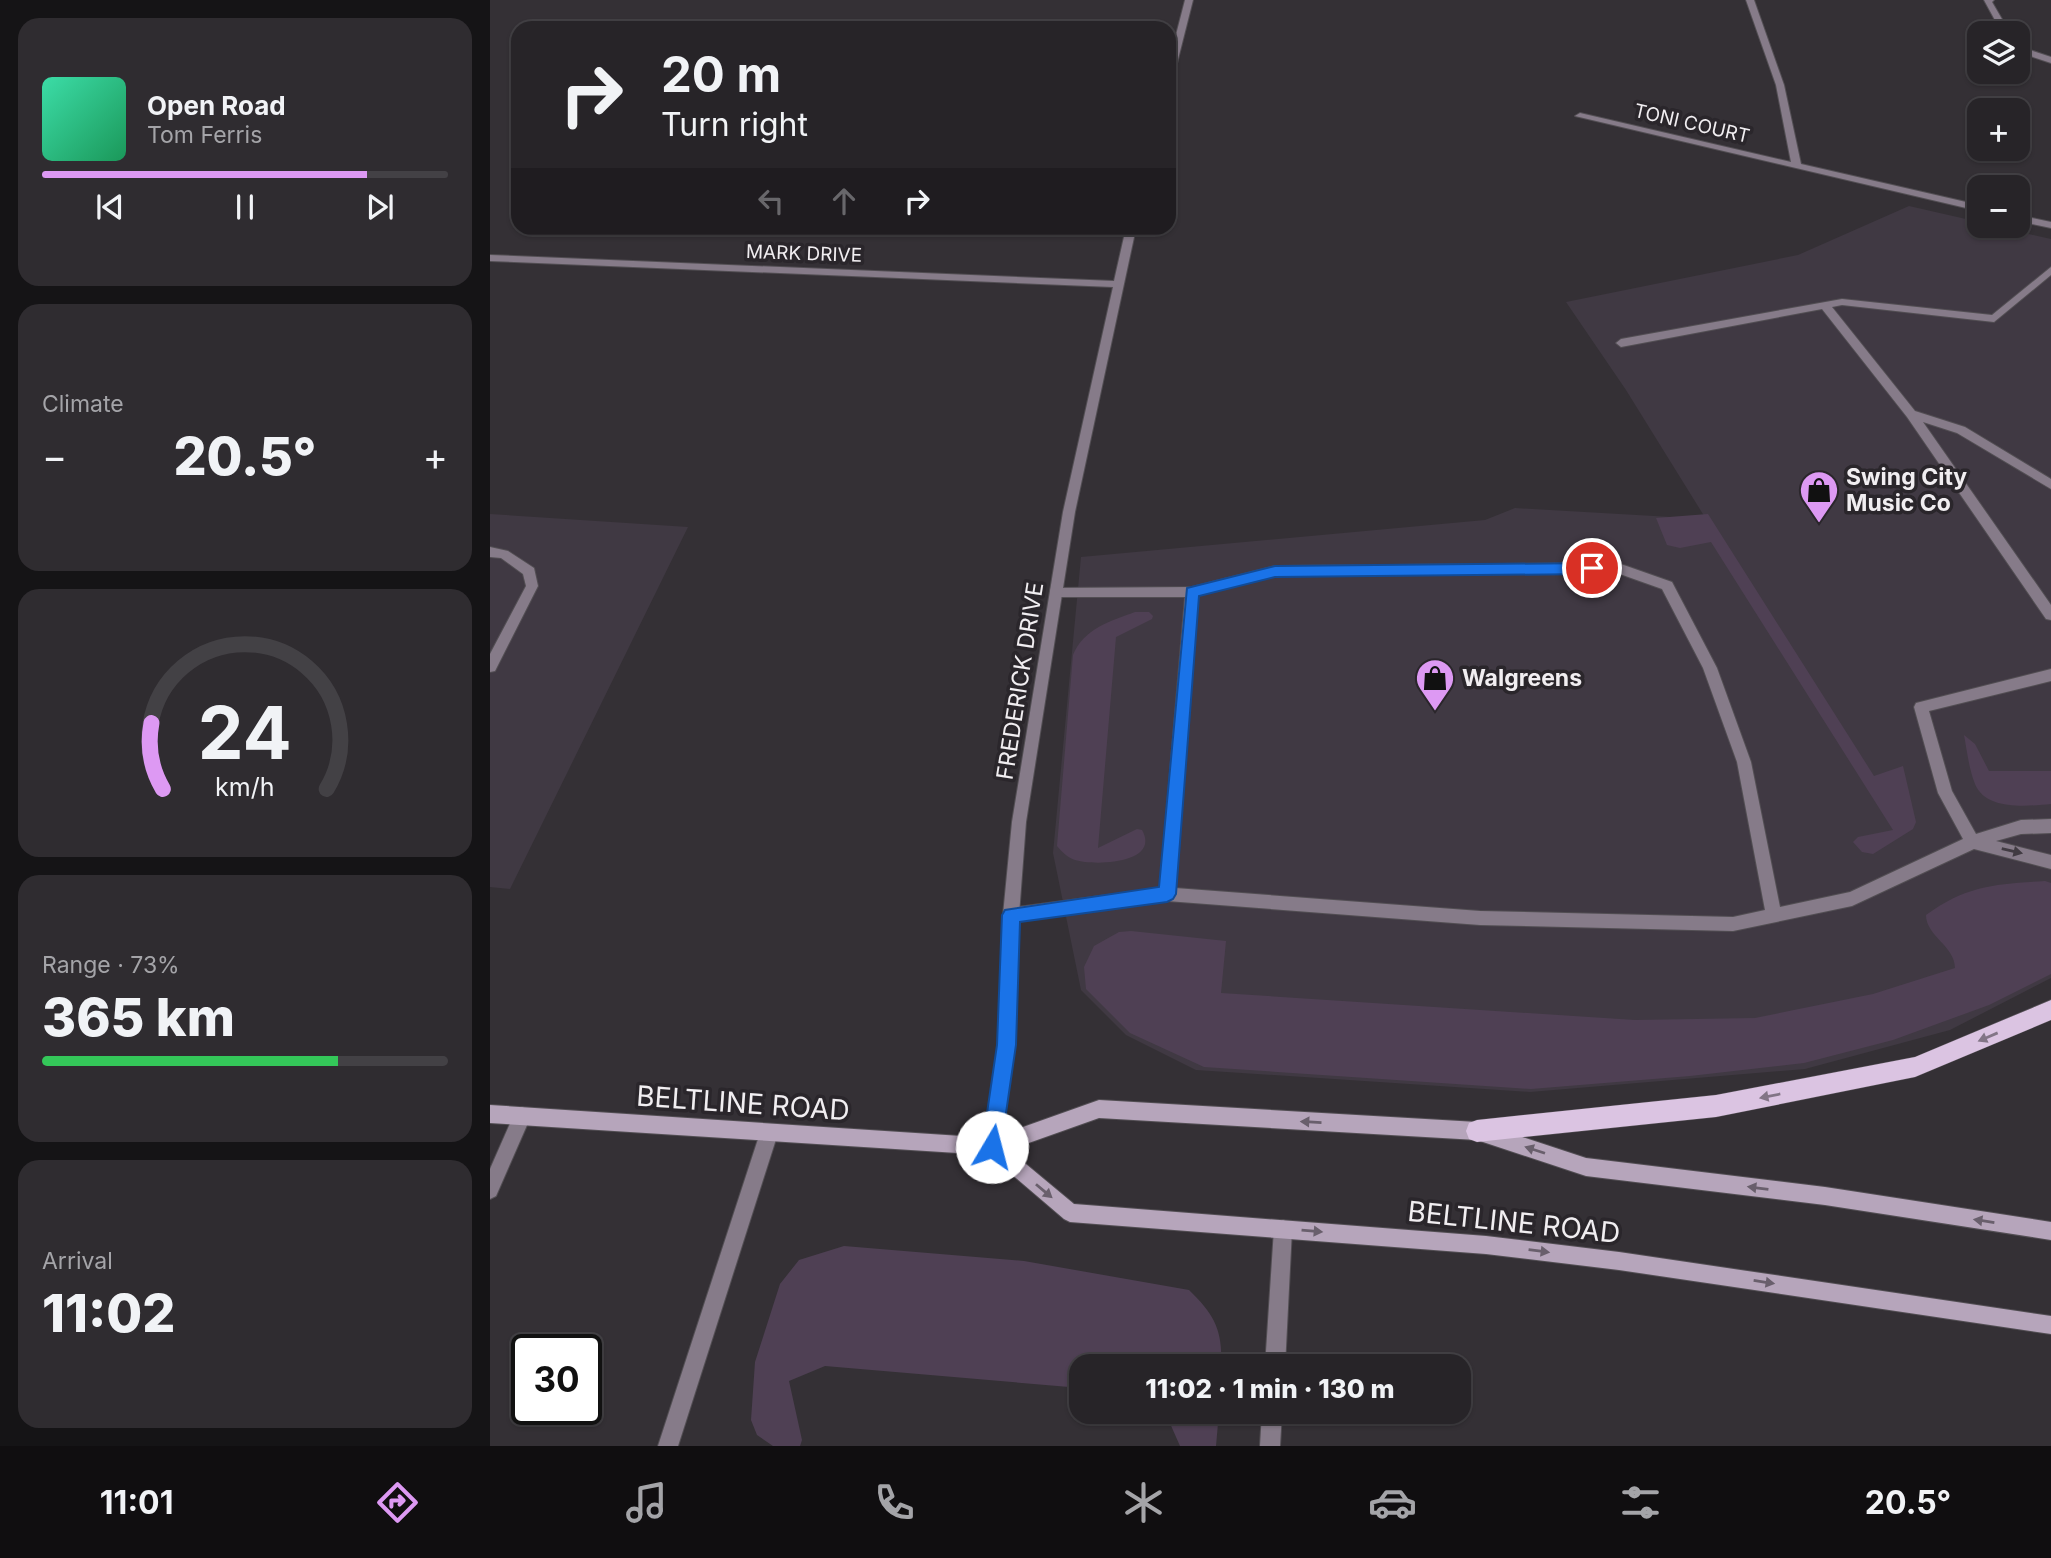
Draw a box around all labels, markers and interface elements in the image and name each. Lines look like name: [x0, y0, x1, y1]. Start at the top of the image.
map controls: [1967, 21, 2030, 238]
button: layers: [1967, 21, 2030, 84]
text: 20 m: [661, 45, 781, 104]
icon: right: [546, 49, 637, 140]
text: Open Road: [147, 90, 286, 121]
button: +: [1967, 98, 2030, 161]
street label: TONI COURT: [1632, 99, 1752, 148]
text: Turn right: [661, 105, 808, 144]
text: Tom Ferris: [147, 121, 262, 149]
button: −: [1967, 175, 2030, 238]
icon: left: [752, 182, 790, 220]
icon: ahead: [825, 182, 863, 220]
icon: right: [898, 182, 936, 220]
icon: previous: [91, 188, 129, 226]
icon: pause: [226, 188, 264, 226]
icon: next: [361, 188, 399, 226]
street label: MARK DRIVE: [746, 240, 862, 267]
text: Climate: [42, 390, 124, 418]
text: 20.5°: [173, 425, 317, 488]
text: −: [42, 433, 67, 479]
text: +: [423, 433, 448, 479]
place label: Swing City Music Co: [1846, 463, 1967, 517]
shop icon: Swing City Music Co: [1798, 469, 1840, 524]
pin: [1562, 538, 1622, 598]
icon: arrive: [1573, 549, 1611, 587]
street label: FREDERICK DRIVE: [991, 580, 1049, 782]
shop icon: Walgreens: [1414, 657, 1456, 712]
place label: Walgreens: [1462, 664, 1582, 692]
text: 24: [198, 688, 292, 777]
text: km/h: [215, 772, 275, 802]
one-way arrow: [2001, 845, 2023, 856]
text: Range · 73%: [42, 951, 180, 979]
text: 365 km: [42, 986, 235, 1049]
one-way arrow: [1977, 1031, 1998, 1042]
street label: BELTLINE ROAD: [635, 1079, 851, 1127]
one-way arrow: [1759, 1090, 1781, 1101]
position arrow: [955, 1110, 1029, 1184]
one-way arrow: [1299, 1116, 1321, 1127]
one-way arrow: [1524, 1144, 1545, 1155]
one-way arrow: [1747, 1182, 1769, 1193]
one-way arrow: [1035, 1183, 1053, 1199]
street label: BELTLINE ROAD: [1406, 1194, 1622, 1250]
one-way arrow: [1972, 1215, 1994, 1226]
one-way arrow: [1301, 1226, 1323, 1237]
one-way arrow: [1528, 1246, 1550, 1257]
text: Arrival: [42, 1247, 113, 1275]
one-way arrow: [1753, 1277, 1775, 1288]
text: 11:02: [42, 1282, 175, 1345]
speed limit sign: 30: [511, 1334, 602, 1425]
text: 11:02 · 1 min · 130 m: [1145, 1373, 1395, 1404]
icon: directions: [373, 1478, 422, 1527]
icon: music: [622, 1478, 671, 1527]
icon: phone: [870, 1478, 919, 1527]
icon: climate: [1119, 1478, 1168, 1527]
icon: car: [1368, 1478, 1417, 1527]
icon: filters: [1616, 1478, 1665, 1527]
text: 11:01: [100, 1483, 173, 1522]
text: 20.5°: [1865, 1483, 1951, 1522]

